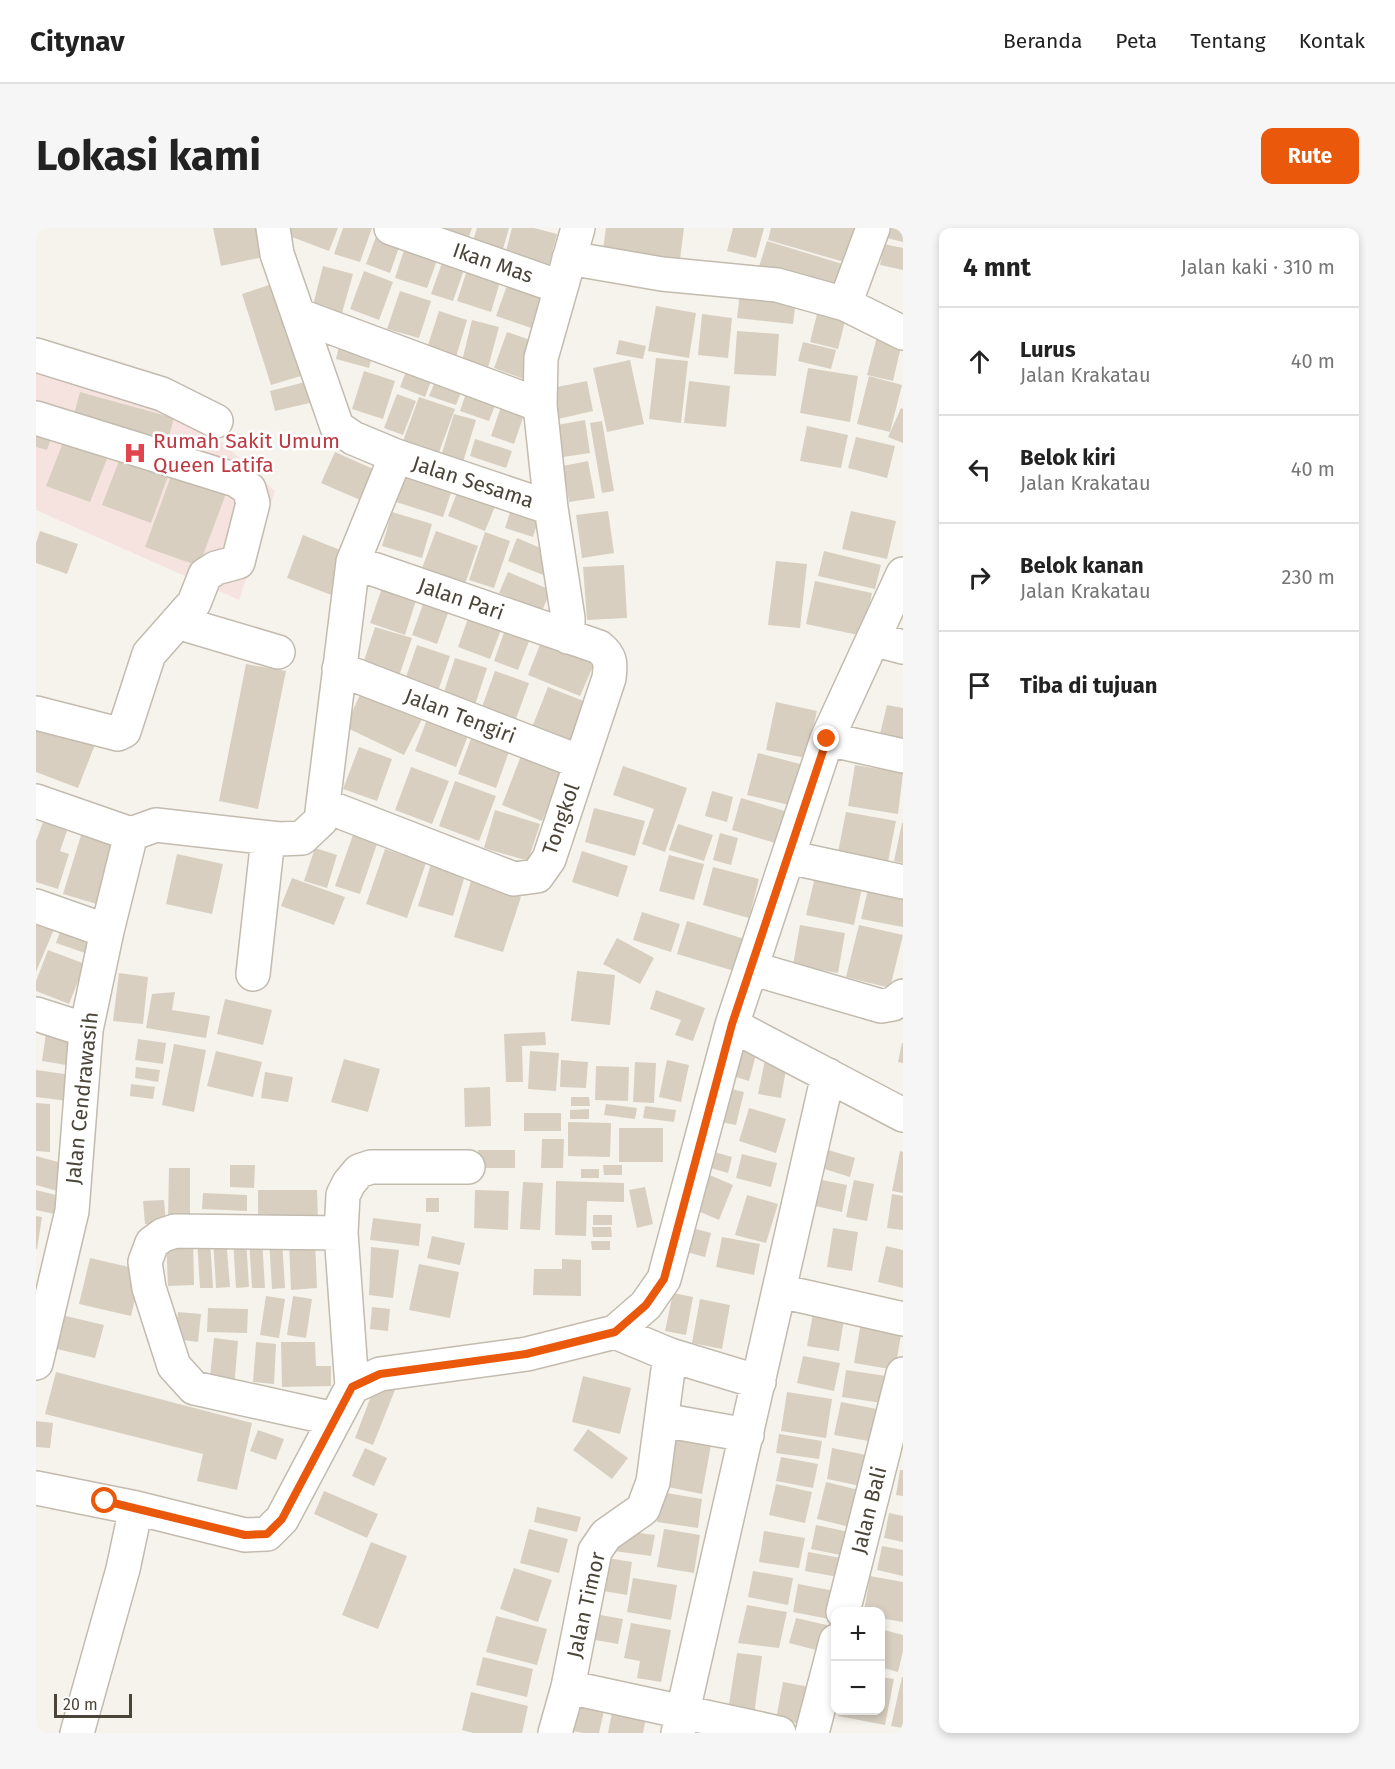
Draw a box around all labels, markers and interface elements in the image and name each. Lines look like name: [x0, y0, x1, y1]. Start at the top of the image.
text: Citynav: [30, 25, 125, 58]
text: Beranda: [1003, 28, 1082, 54]
text: Peta: [1115, 28, 1157, 54]
text: Tentang: [1190, 28, 1266, 54]
text: Kontak: [1299, 28, 1365, 54]
button: Rute: [1261, 128, 1359, 184]
text: Lokasi kami: [36, 131, 261, 181]
street label: Ikan Mas: [449, 237, 537, 289]
text: 4 mnt: [963, 252, 1031, 283]
text: Jalan kaki · 310 m: [1181, 255, 1335, 279]
text: Lurus: [1020, 336, 1076, 363]
icon: ahead: [963, 345, 996, 378]
text: 40 m: [1291, 349, 1335, 373]
text: Jalan Krakatau: [1020, 363, 1151, 387]
place label: Rumah Sakit Umum Queen Latifa: [153, 428, 340, 478]
hospital icon: Rumah Sakit Umum Queen Latifa: [122, 440, 148, 466]
text: Belok kiri: [1020, 444, 1116, 471]
street label: Jalan Sesama: [409, 450, 537, 514]
icon: left: [963, 453, 996, 486]
text: 40 m: [1291, 457, 1335, 481]
text: Jalan Krakatau: [1020, 471, 1151, 495]
text: Belok kanan: [1020, 552, 1144, 579]
icon: right: [963, 561, 996, 594]
text: 230 m: [1282, 565, 1335, 589]
street label: Jalan Pari: [414, 572, 508, 626]
text: Jalan Krakatau: [1020, 579, 1151, 603]
icon: arrive: [963, 669, 996, 702]
text: Tiba di tujuan: [1020, 672, 1157, 699]
street label: Jalan Tengiri: [401, 683, 519, 749]
route end: [813, 725, 839, 751]
street label: Tongkol: [537, 780, 585, 858]
street label: Jalan Cendrawasih: [60, 1010, 104, 1186]
street label: Jalan Bali: [846, 1464, 892, 1556]
route start: [91, 1487, 117, 1513]
street label: Jalan Timor: [561, 1549, 611, 1661]
map controls: [831, 1607, 885, 1715]
button: +: [831, 1607, 885, 1661]
button: −: [831, 1661, 885, 1715]
scale bar: [54, 1691, 132, 1718]
text: 20 m: [63, 1695, 98, 1714]

